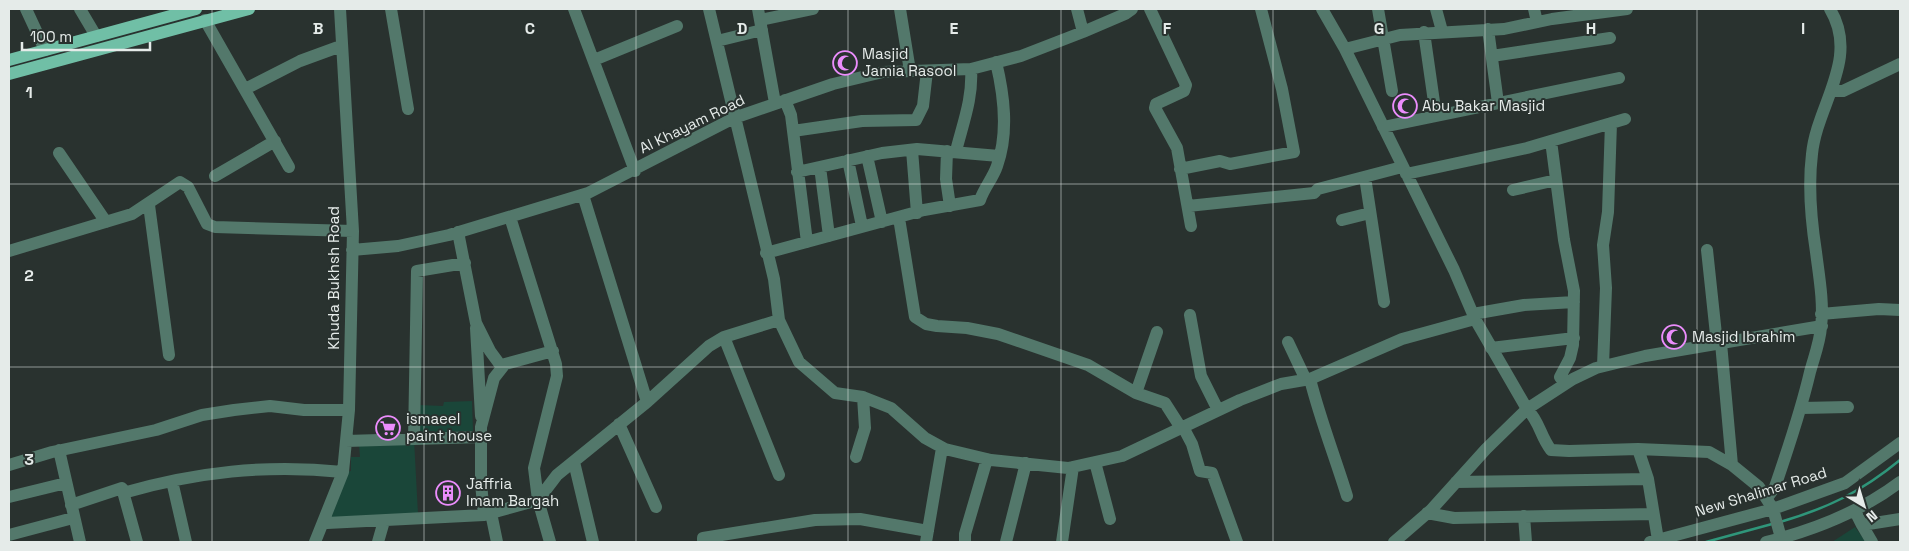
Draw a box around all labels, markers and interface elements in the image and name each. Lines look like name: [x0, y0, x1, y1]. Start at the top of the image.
text: B: [313, 18, 323, 39]
text: C: [525, 18, 535, 39]
text: D: [737, 18, 747, 39]
text: E: [950, 18, 959, 39]
text: F: [1163, 18, 1172, 39]
text: G: [1374, 18, 1384, 39]
text: H: [1586, 18, 1596, 39]
text: I: [1801, 18, 1805, 39]
scale bar: [22, 20, 150, 52]
text: 100 m: [30, 27, 72, 46]
place label: Masjid Jamia Rasool: [862, 44, 956, 80]
mosque icon: Masjid Jamia Rasool: [832, 50, 858, 76]
text: 1: [25, 82, 33, 103]
street label: Al Khayam Road: [636, 90, 748, 157]
mosque icon: Abu Bakar Masjid: [1392, 93, 1418, 119]
place label: Abu Bakar Masjid: [1422, 96, 1545, 115]
street label: Khuda Bukhsh Road: [324, 206, 343, 350]
text: 2: [24, 265, 34, 286]
mosque icon: Masjid Ibrahim: [1661, 324, 1687, 350]
place label: Masjid Ibrahim: [1692, 327, 1795, 346]
place label: ismaeel paint house: [406, 409, 492, 445]
supermarket icon: ismaeel paint house: [375, 415, 401, 441]
text: 3: [24, 449, 34, 470]
street label: New Shalimar Road: [1693, 462, 1829, 521]
place label: Jaffria Imam Bargah: [466, 474, 559, 510]
building icon: Jaffria Imam Bargah: [435, 480, 461, 506]
north arrow: [1839, 481, 1889, 531]
text: N: [1863, 506, 1881, 526]

